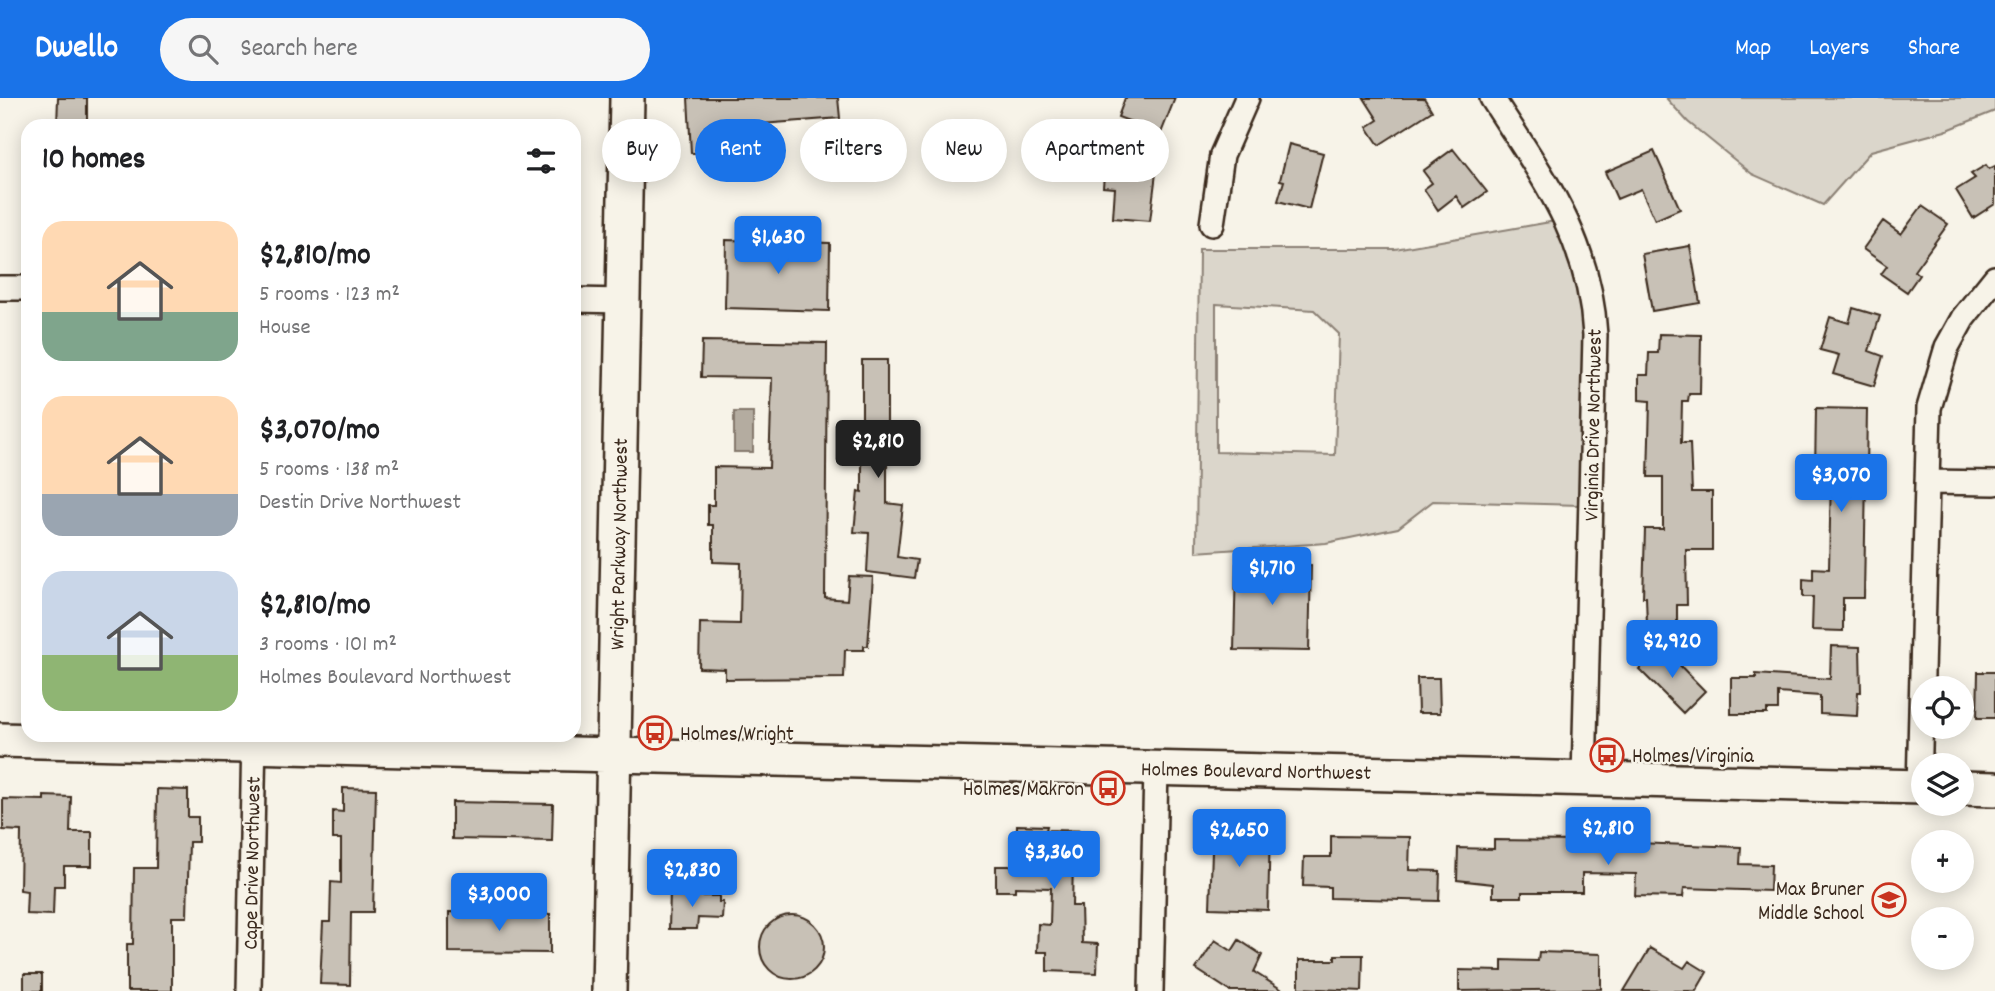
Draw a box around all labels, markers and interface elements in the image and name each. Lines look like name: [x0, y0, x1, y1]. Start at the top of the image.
search box: [160, 18, 650, 81]
text: Dwello: [35, 26, 118, 73]
icon: search: [184, 30, 222, 68]
text: Search here: [240, 31, 358, 68]
text: Map: [1735, 32, 1771, 66]
text: Layers: [1809, 32, 1870, 66]
text: Share: [1908, 32, 1960, 66]
chip: Buy: [602, 119, 681, 182]
chip: Rent: [695, 119, 786, 182]
chip: Filters: [800, 119, 907, 182]
chip: New: [921, 119, 1007, 182]
chip: Apartment: [1021, 119, 1169, 182]
text: 10 homes: [42, 140, 145, 183]
icon: filters: [522, 142, 560, 180]
pin: $1,630: [721, 216, 835, 276]
text: $1,630: [750, 222, 806, 255]
text: $2,810/mo: [259, 236, 370, 279]
icon: home: [98, 249, 182, 333]
text: 5 rooms · 123 m²: [259, 279, 400, 312]
text: House: [259, 312, 311, 345]
street label: Virginia Drive Northwest: [1578, 328, 1612, 522]
text: $3,070/mo: [259, 411, 380, 454]
pin: $2,810: [821, 420, 935, 480]
icon: home: [98, 424, 182, 508]
text: $2,810: [852, 426, 904, 459]
street label: Wright Parkway Northwest: [604, 438, 638, 650]
text: 5 rooms · 138 m²: [259, 454, 399, 487]
pin: $3,070: [1784, 454, 1898, 514]
text: $3,070: [1811, 460, 1871, 493]
text: Destin Drive Northwest: [259, 487, 461, 520]
pin: $1,710: [1215, 547, 1329, 607]
text: $1,710: [1248, 553, 1296, 586]
text: $2,810/mo: [259, 586, 370, 629]
icon: home: [98, 599, 182, 683]
pin: $2,920: [1615, 620, 1729, 680]
text: $2,920: [1642, 626, 1702, 659]
text: 3 rooms · 101 m²: [259, 629, 397, 662]
text: Holmes Boulevard Northwest: [259, 662, 511, 695]
map controls: [1911, 676, 1974, 970]
button: locate: [1911, 676, 1974, 739]
bus stop icon: Holmes/Wright: [636, 714, 674, 752]
place label: Holmes/Wright: [680, 721, 794, 751]
bus stop icon: Holmes/Virginia: [1588, 736, 1626, 774]
place label: Holmes/Virginia: [1632, 743, 1755, 773]
button: layers: [1911, 753, 1974, 816]
street label: Holmes Boulevard Northwest: [1141, 756, 1372, 790]
bus stop icon: Holmes/Makron: [1089, 769, 1127, 807]
street label: Cape Drive Northwest: [237, 776, 271, 950]
place label: Holmes/Makron: [963, 776, 1084, 806]
pin: $2,810: [1551, 808, 1665, 867]
pin: $2,650: [1182, 810, 1296, 869]
text: $2,810: [1582, 813, 1634, 846]
text: $2,650: [1209, 815, 1269, 848]
button: +: [1911, 830, 1974, 893]
pin: $3,360: [997, 832, 1111, 891]
text: $3,360: [1024, 837, 1084, 870]
pin: $2,830: [635, 850, 749, 909]
text: $2,830: [663, 855, 721, 888]
pin: $3,000: [442, 874, 556, 933]
place label: Max Bruner Middle School: [1758, 876, 1864, 930]
text: $3,000: [467, 879, 531, 912]
school or university icon: Max Bruner Middle School: [1870, 881, 1908, 919]
button: −: [1911, 907, 1974, 970]

